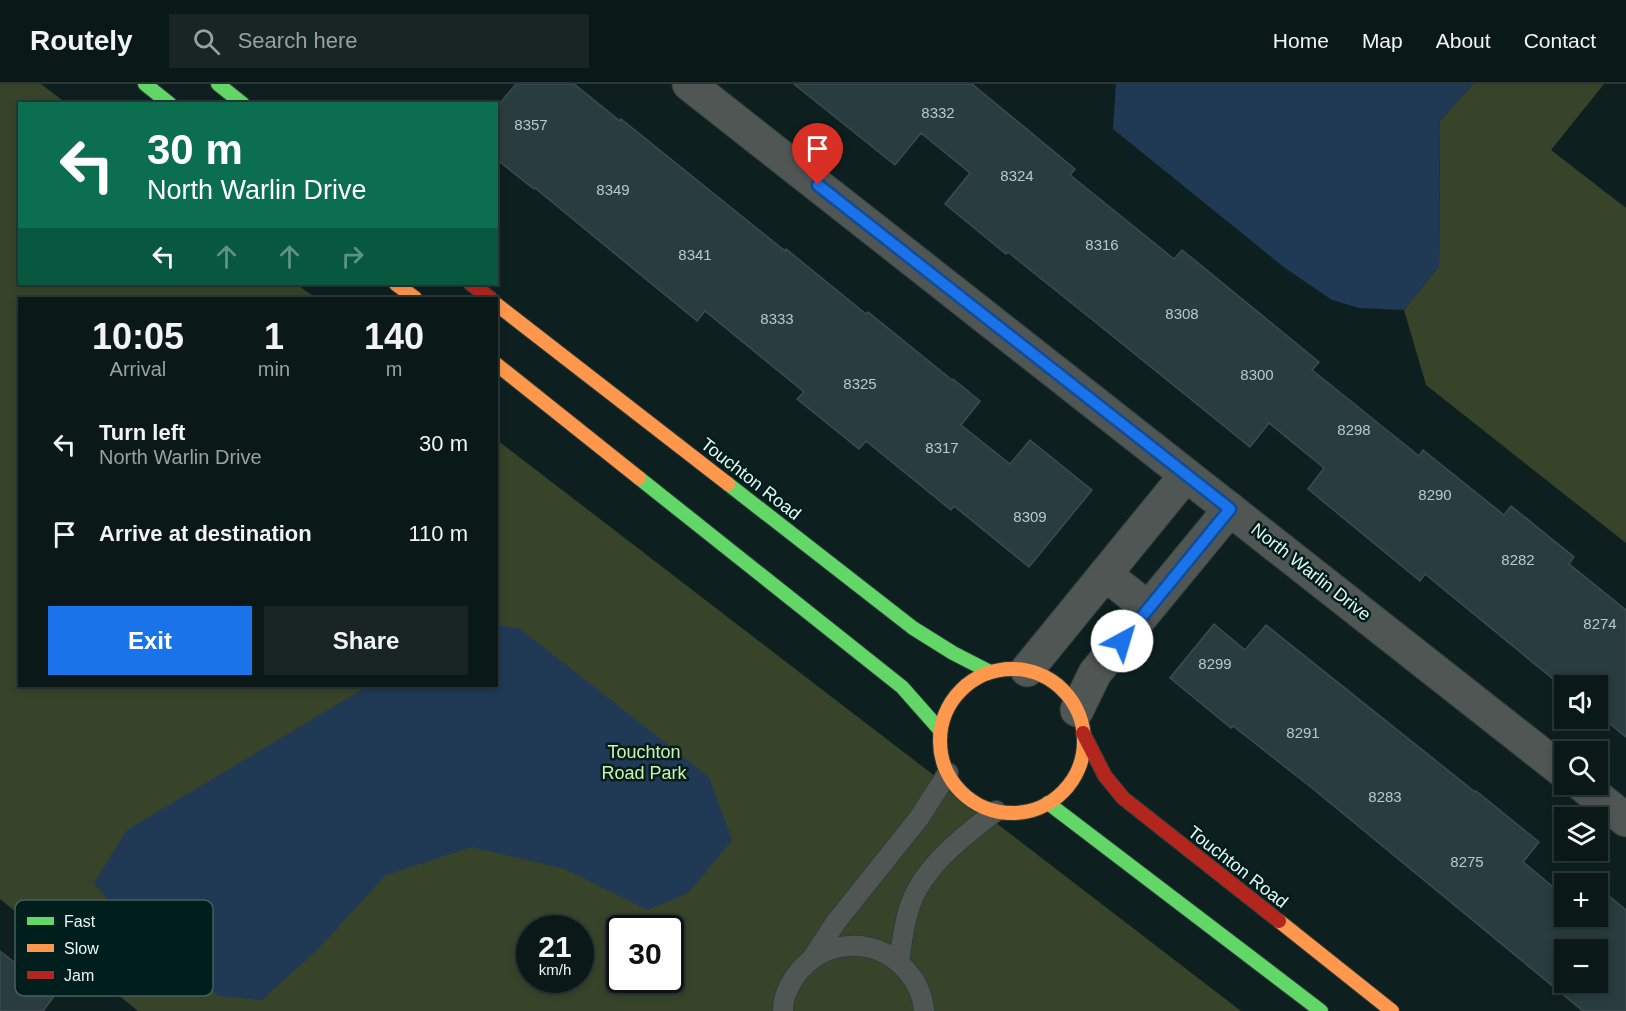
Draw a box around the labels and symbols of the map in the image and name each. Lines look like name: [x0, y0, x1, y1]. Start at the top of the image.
house number: 8332: [921, 104, 955, 121]
house number: 8357: [514, 116, 548, 133]
pin: [792, 123, 843, 185]
house number: 8324: [1000, 167, 1034, 184]
house number: 8349: [596, 181, 630, 198]
house number: 8316: [1085, 236, 1119, 253]
house number: 8341: [678, 246, 712, 263]
house number: 8308: [1165, 305, 1199, 322]
house number: 8333: [760, 310, 794, 327]
house number: 8300: [1240, 366, 1274, 383]
house number: 8325: [843, 375, 877, 392]
house number: 8298: [1337, 421, 1371, 438]
street label: Touchton Road: [697, 434, 805, 524]
house number: 8317: [925, 439, 959, 456]
house number: 8290: [1418, 486, 1452, 503]
house number: 8309: [1013, 508, 1047, 525]
street label: North Warlin Drive: [1247, 519, 1375, 625]
house number: 8282: [1501, 551, 1535, 568]
position arrow: [1090, 609, 1154, 673]
house number: 8274: [1583, 615, 1617, 632]
house number: 8299: [1198, 655, 1232, 672]
house number: 8291: [1286, 724, 1320, 741]
park label: Touchton Road Park: [601, 742, 688, 783]
house number: 8283: [1368, 788, 1402, 805]
street label: Touchton Road: [1184, 822, 1292, 912]
house number: 8275: [1450, 853, 1484, 870]
legend: [15, 900, 213, 996]
text: Fast: [64, 913, 96, 930]
speed limit sign: 30: [606, 915, 684, 993]
text: Slow: [64, 940, 99, 957]
text: Jam: [64, 967, 94, 984]

